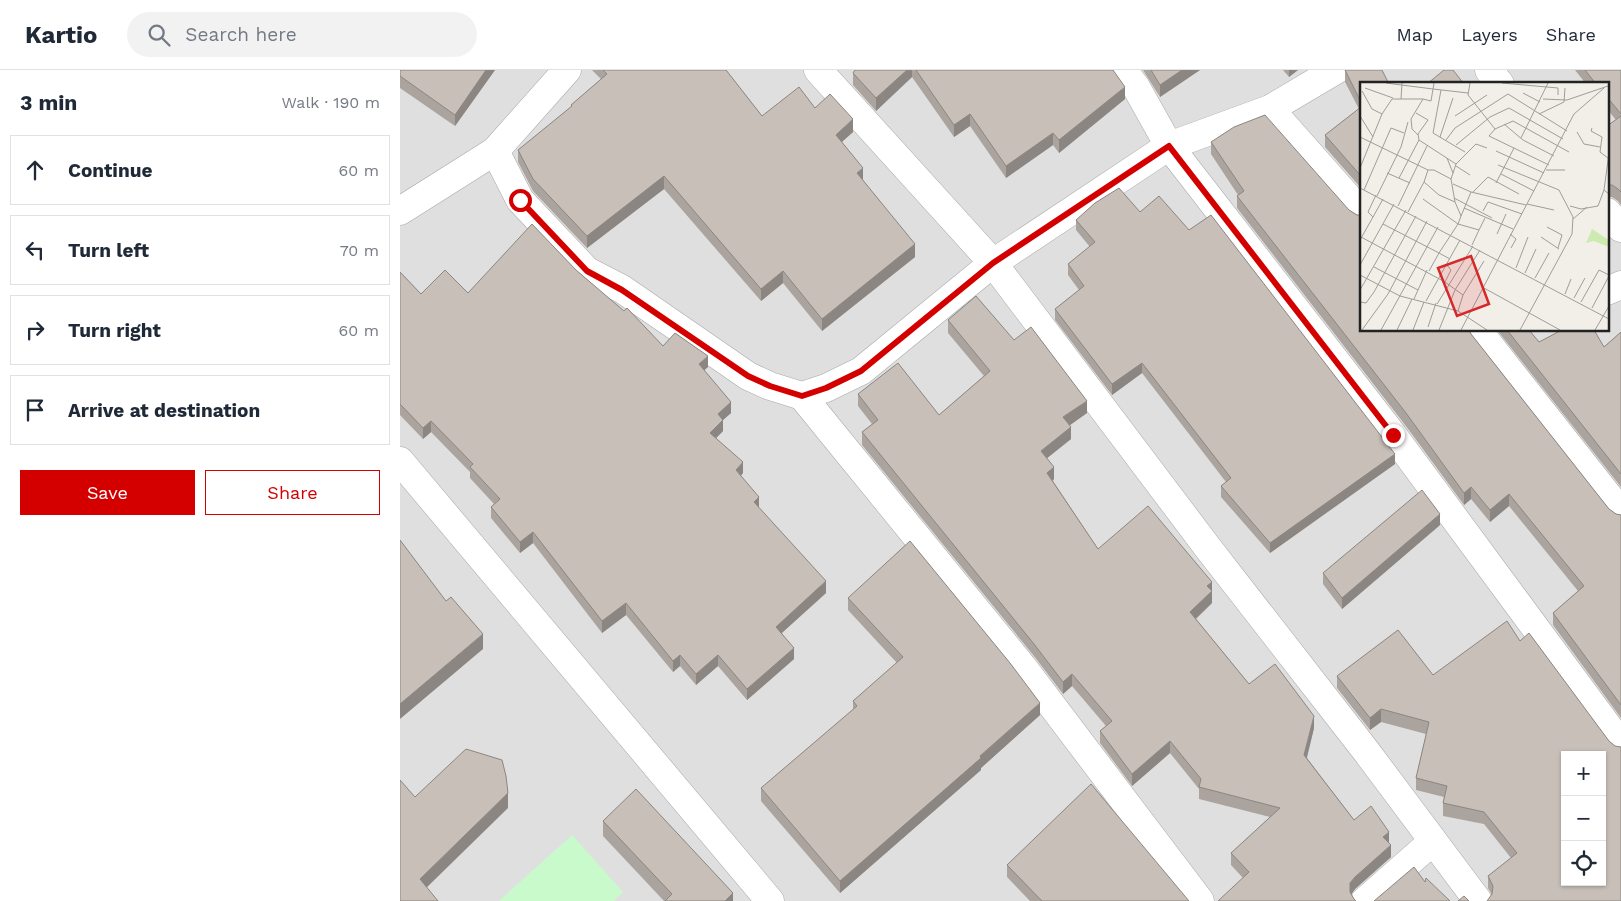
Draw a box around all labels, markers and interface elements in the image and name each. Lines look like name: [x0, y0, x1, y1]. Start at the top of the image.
search box: [127, 12, 477, 57]
text: Kartio: [25, 21, 97, 49]
icon: search: [145, 21, 173, 49]
text: Search here: [185, 23, 297, 46]
text: Map: [1396, 24, 1433, 45]
text: Layers: [1461, 24, 1518, 45]
text: Share: [1546, 24, 1596, 45]
inset map: [1360, 82, 1608, 331]
text: 3 min: [20, 90, 77, 115]
text: Walk · 190 m: [282, 93, 380, 112]
icon: ahead: [21, 156, 49, 184]
text: Continue: [68, 159, 152, 182]
text: 60 m: [339, 161, 379, 180]
route start: [509, 189, 532, 212]
icon: left: [21, 236, 49, 264]
text: Turn left: [68, 239, 149, 262]
text: 70 m: [340, 241, 379, 260]
icon: right: [21, 316, 49, 344]
text: Turn right: [68, 319, 161, 342]
text: 60 m: [339, 321, 379, 340]
icon: arrive: [21, 396, 49, 424]
text: Arrive at destination: [68, 399, 260, 422]
route end: [1382, 424, 1405, 447]
button: Save: [20, 470, 195, 515]
button: Share: [205, 470, 380, 515]
map controls: [1561, 751, 1606, 886]
button: +: [1561, 751, 1606, 796]
button: −: [1561, 796, 1606, 841]
button: locate: [1561, 841, 1606, 886]

